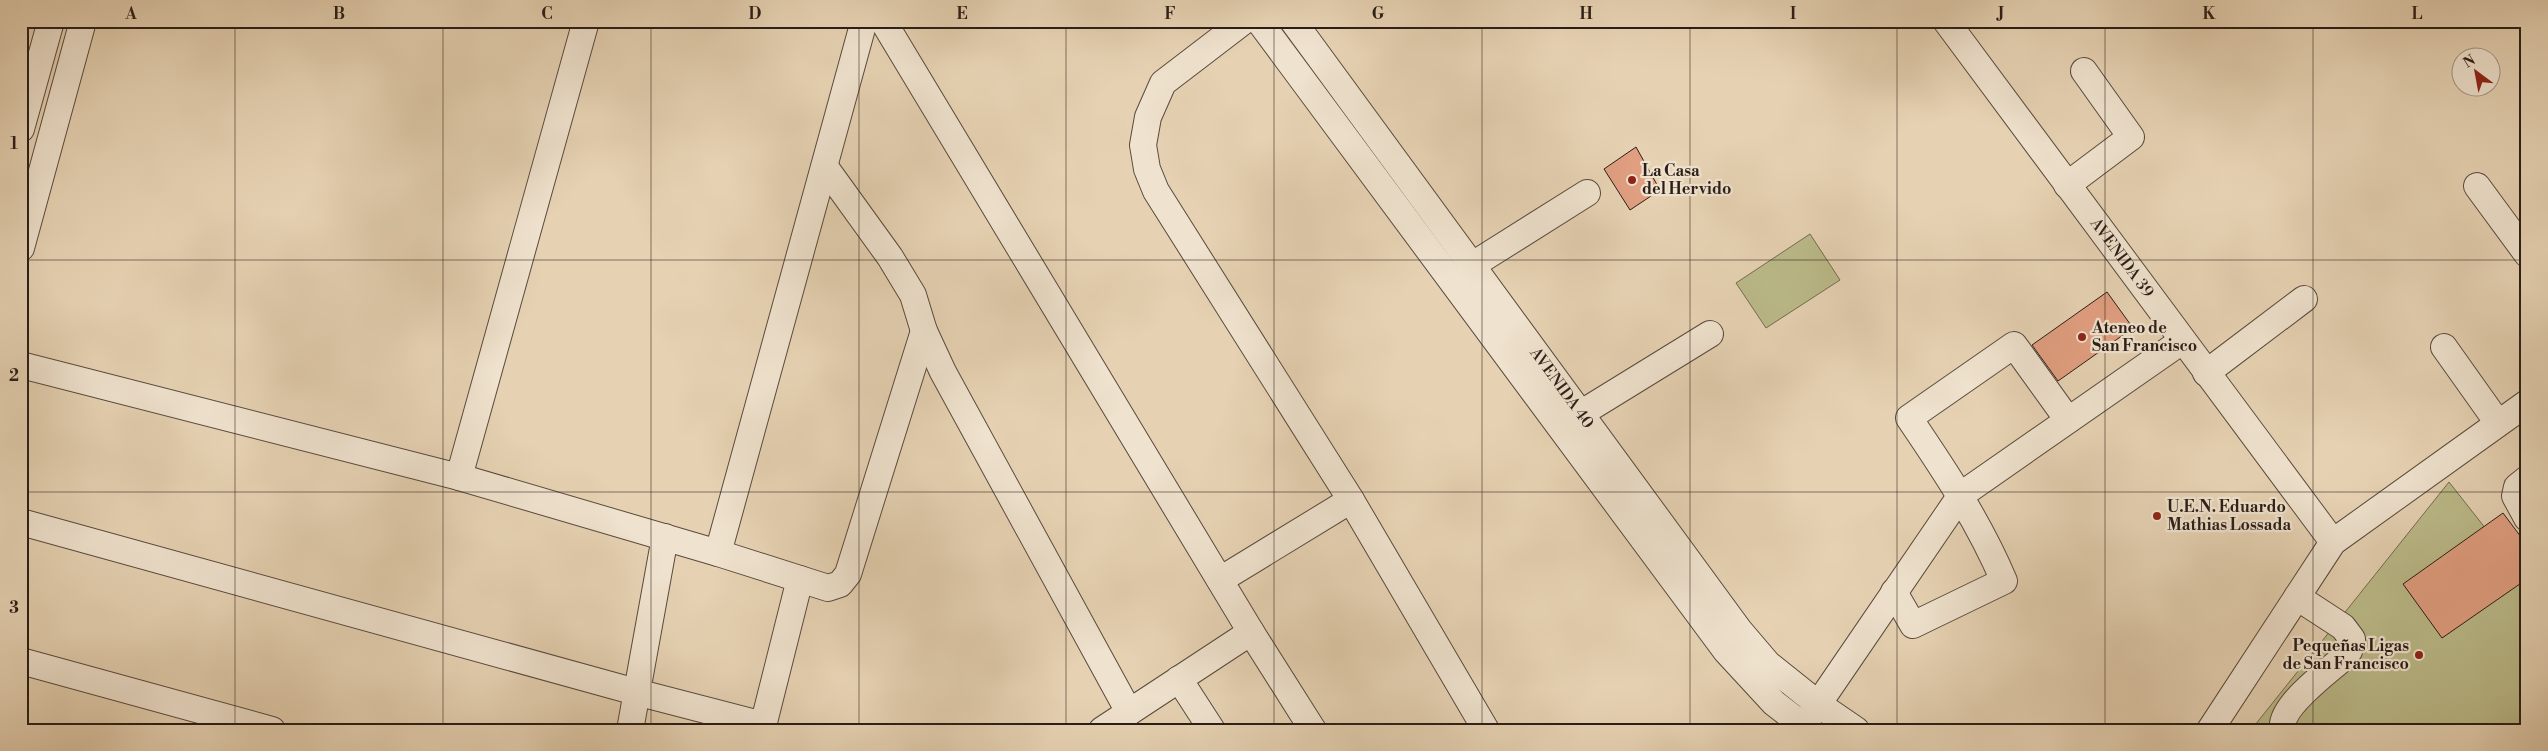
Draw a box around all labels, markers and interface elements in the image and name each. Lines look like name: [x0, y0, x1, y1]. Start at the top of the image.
text: A: [124, 4, 137, 24]
text: B: [333, 4, 345, 24]
text: C: [541, 4, 553, 24]
text: D: [749, 4, 762, 24]
text: E: [956, 4, 968, 24]
text: F: [1164, 4, 1176, 24]
text: G: [1372, 4, 1385, 24]
text: H: [1579, 4, 1593, 24]
text: I: [1790, 4, 1796, 24]
text: J: [1996, 4, 2004, 24]
text: K: [2203, 4, 2217, 24]
text: L: [2412, 4, 2423, 24]
north arrow: [2450, 48, 2500, 98]
text: N: [2460, 51, 2479, 72]
text: 1: [10, 134, 18, 154]
place label: La Casa del Hervido: [1642, 161, 1731, 199]
marker: La Casa del Hervido: [1626, 174, 1638, 186]
street label: AVENIDA 39: [2085, 213, 2158, 302]
place label: Ateneo de San Francisco: [2091, 318, 2197, 356]
marker: Ateneo de San Francisco: [2076, 331, 2088, 343]
street label: AVENIDA 40: [1525, 343, 1598, 433]
text: 2: [9, 366, 19, 386]
place label: U.E.N. Eduardo Mathias Lossada: [2167, 497, 2291, 535]
marker: U.E.N. Eduardo Mathias Lossada: [2151, 510, 2163, 522]
text: 3: [9, 598, 19, 618]
place label: Pequeñas Ligas de San Francisco: [2282, 636, 2409, 674]
marker: Pequeñas Ligas de San Francisco: [2413, 649, 2425, 661]

